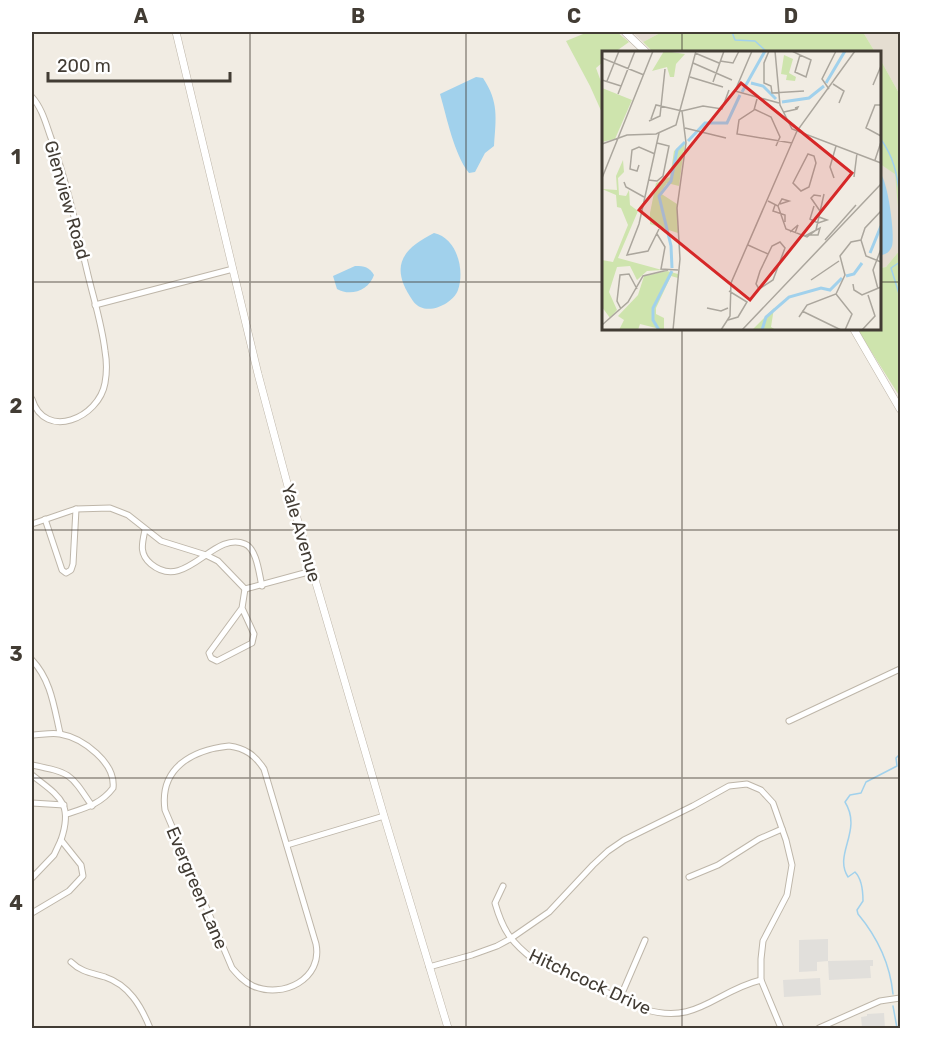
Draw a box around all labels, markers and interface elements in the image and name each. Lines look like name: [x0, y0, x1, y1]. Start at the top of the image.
text: A: [134, 4, 149, 28]
text: B: [351, 4, 365, 28]
text: C: [567, 4, 581, 28]
text: D: [784, 4, 798, 28]
scale bar: [48, 45, 230, 83]
inset map: [602, 51, 881, 330]
text: 200 m: [57, 55, 111, 77]
street label: Glenview Road: [40, 138, 94, 262]
text: 1: [11, 145, 21, 169]
text: 2: [10, 394, 23, 418]
street label: Yale Avenue: [276, 481, 326, 585]
text: 3: [9, 642, 23, 666]
street label: Evergreen Lane: [161, 823, 233, 953]
text: 4: [9, 891, 23, 915]
street label: Hitchcock Drive: [525, 944, 655, 1020]

